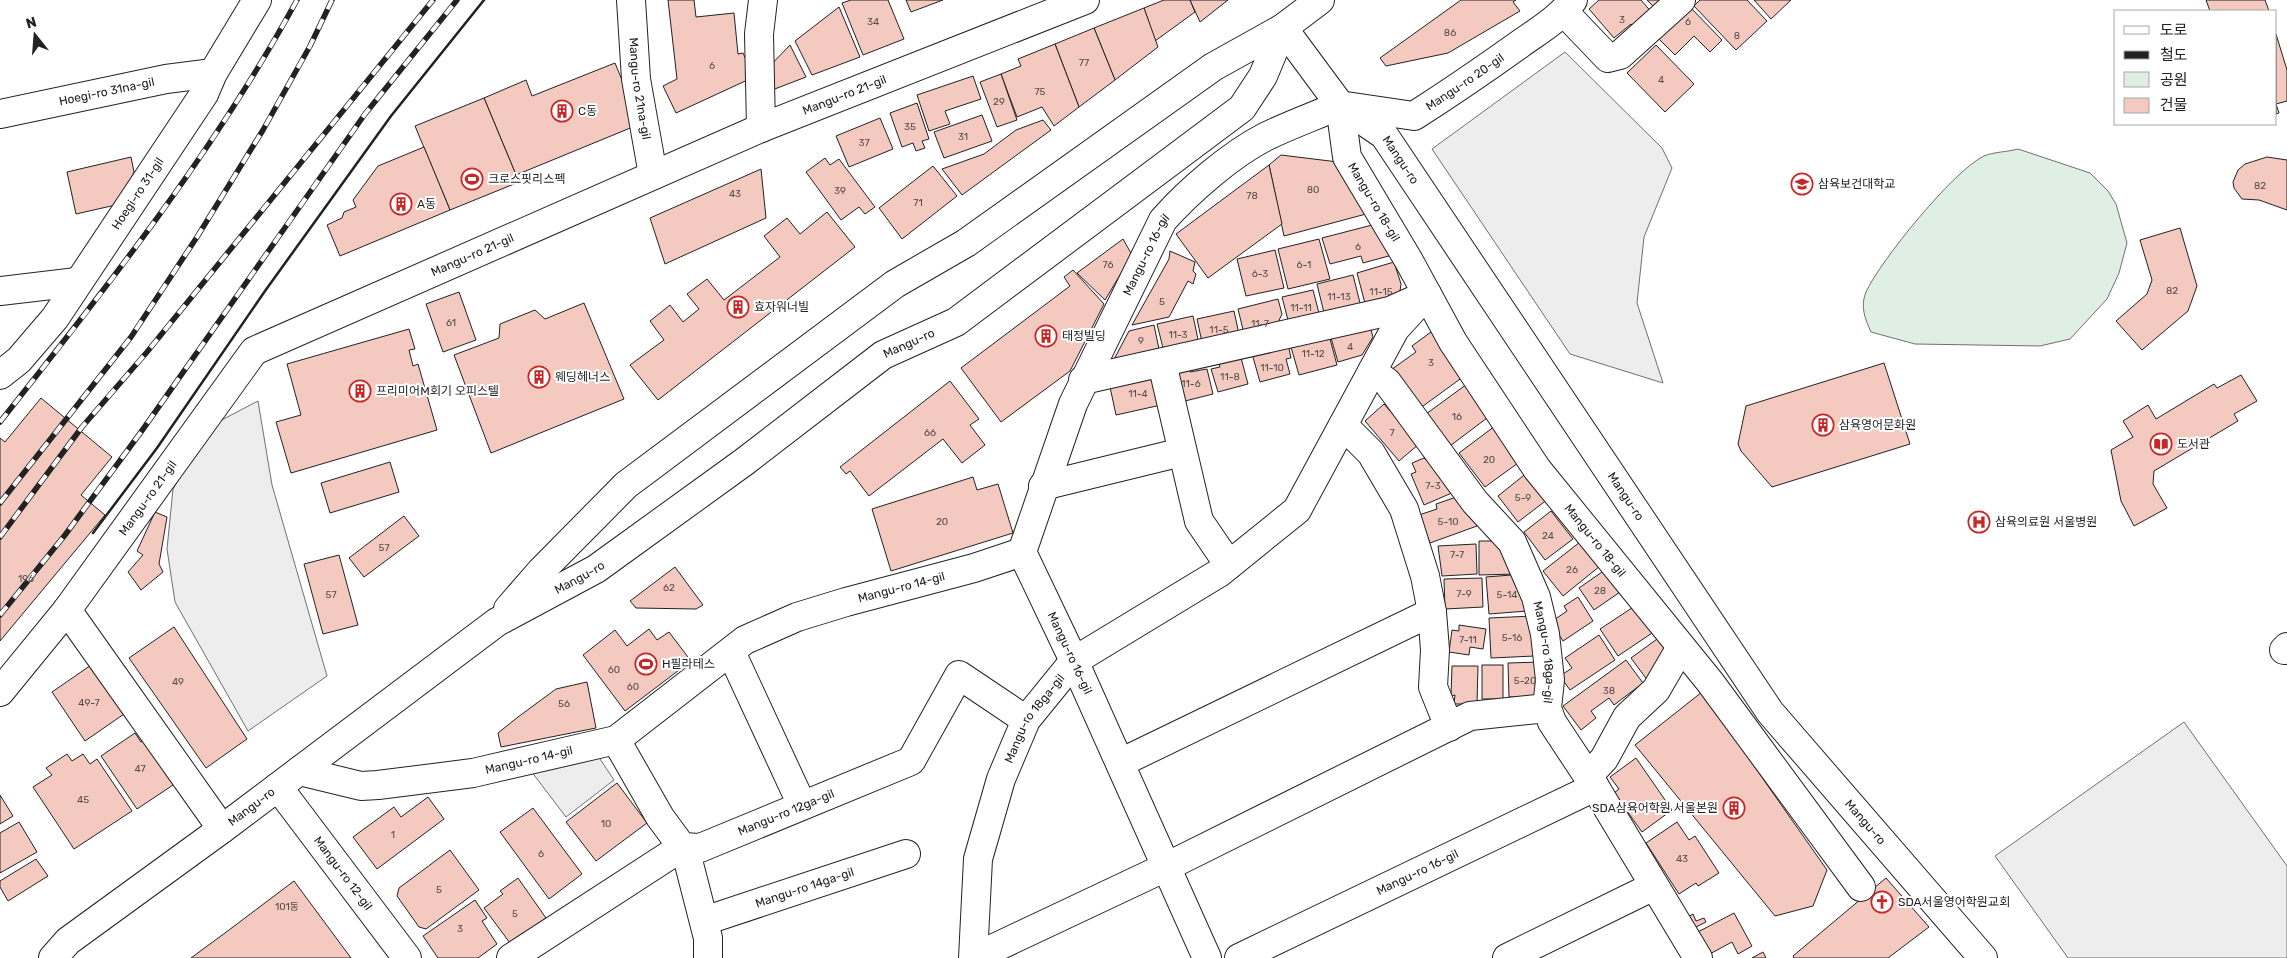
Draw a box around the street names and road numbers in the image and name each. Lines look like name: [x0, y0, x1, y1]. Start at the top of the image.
street label: Mangu-ro 21na-gil: [626, 37, 654, 141]
street label: Mangu-ro 20-gil: [1423, 51, 1507, 113]
street label: Mangu-ro 21-gil: [801, 72, 889, 118]
street label: Hoegi-ro 31na-gil: [58, 75, 156, 108]
street label: Mangu-ro: [1380, 133, 1422, 187]
street label: Hoegi-ro 31-gil: [109, 155, 167, 232]
street label: Mangu-ro 18-gil: [1345, 160, 1403, 244]
street label: Mangu-ro 16-gil: [1120, 211, 1172, 298]
street label: Mangu-ro 21-gil: [429, 231, 516, 279]
street label: Mangu-ro: [881, 326, 937, 361]
street label: Mangu-ro 21-gil: [116, 458, 180, 538]
street label: Mangu-ro: [1605, 470, 1647, 523]
street label: Mangu-ro 18-gil: [1561, 501, 1629, 580]
street label: Mangu-ro: [552, 558, 607, 597]
street label: Mangu-ro 14-gil: [856, 569, 946, 606]
street label: Mangu-ro 18ga-gil: [1530, 600, 1557, 704]
street label: Mangu-ro 16-gil: [1045, 610, 1095, 696]
street label: Mangu-ro 18ga-gil: [1002, 671, 1068, 765]
street label: Mangu-ro 14-gil: [484, 743, 574, 777]
street label: Mangu-ro: [225, 785, 278, 829]
street label: Mangu-ro 12ga-gil: [736, 786, 836, 839]
street label: Mangu-ro: [1842, 797, 1889, 848]
street label: Mangu-ro 12-gil: [311, 834, 375, 913]
street label: Mangu-ro 16-gil: [1374, 847, 1461, 898]
street label: Mangu-ro 14ga-gil: [753, 865, 856, 911]

